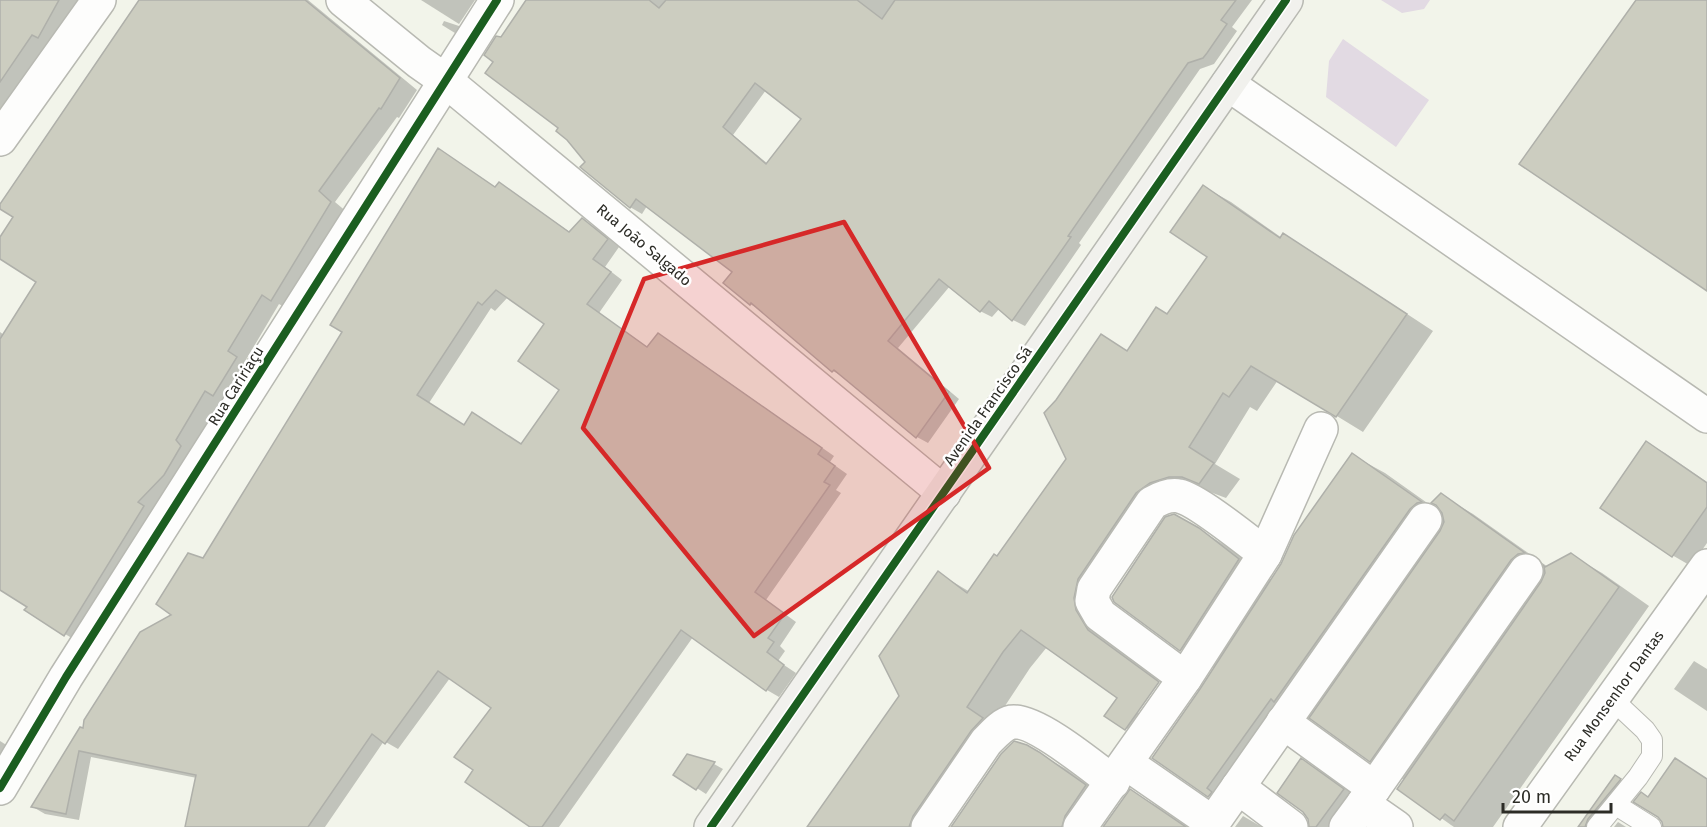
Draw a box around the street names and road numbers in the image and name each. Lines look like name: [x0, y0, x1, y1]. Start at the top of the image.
street label: Rua João Salgado: [593, 200, 695, 290]
street label: Rua Caririaçu: [204, 343, 268, 429]
street label: Avenida Francisco Sá: [940, 343, 1036, 469]
street label: Rua Monsenhor Dantas: [1561, 627, 1667, 765]

